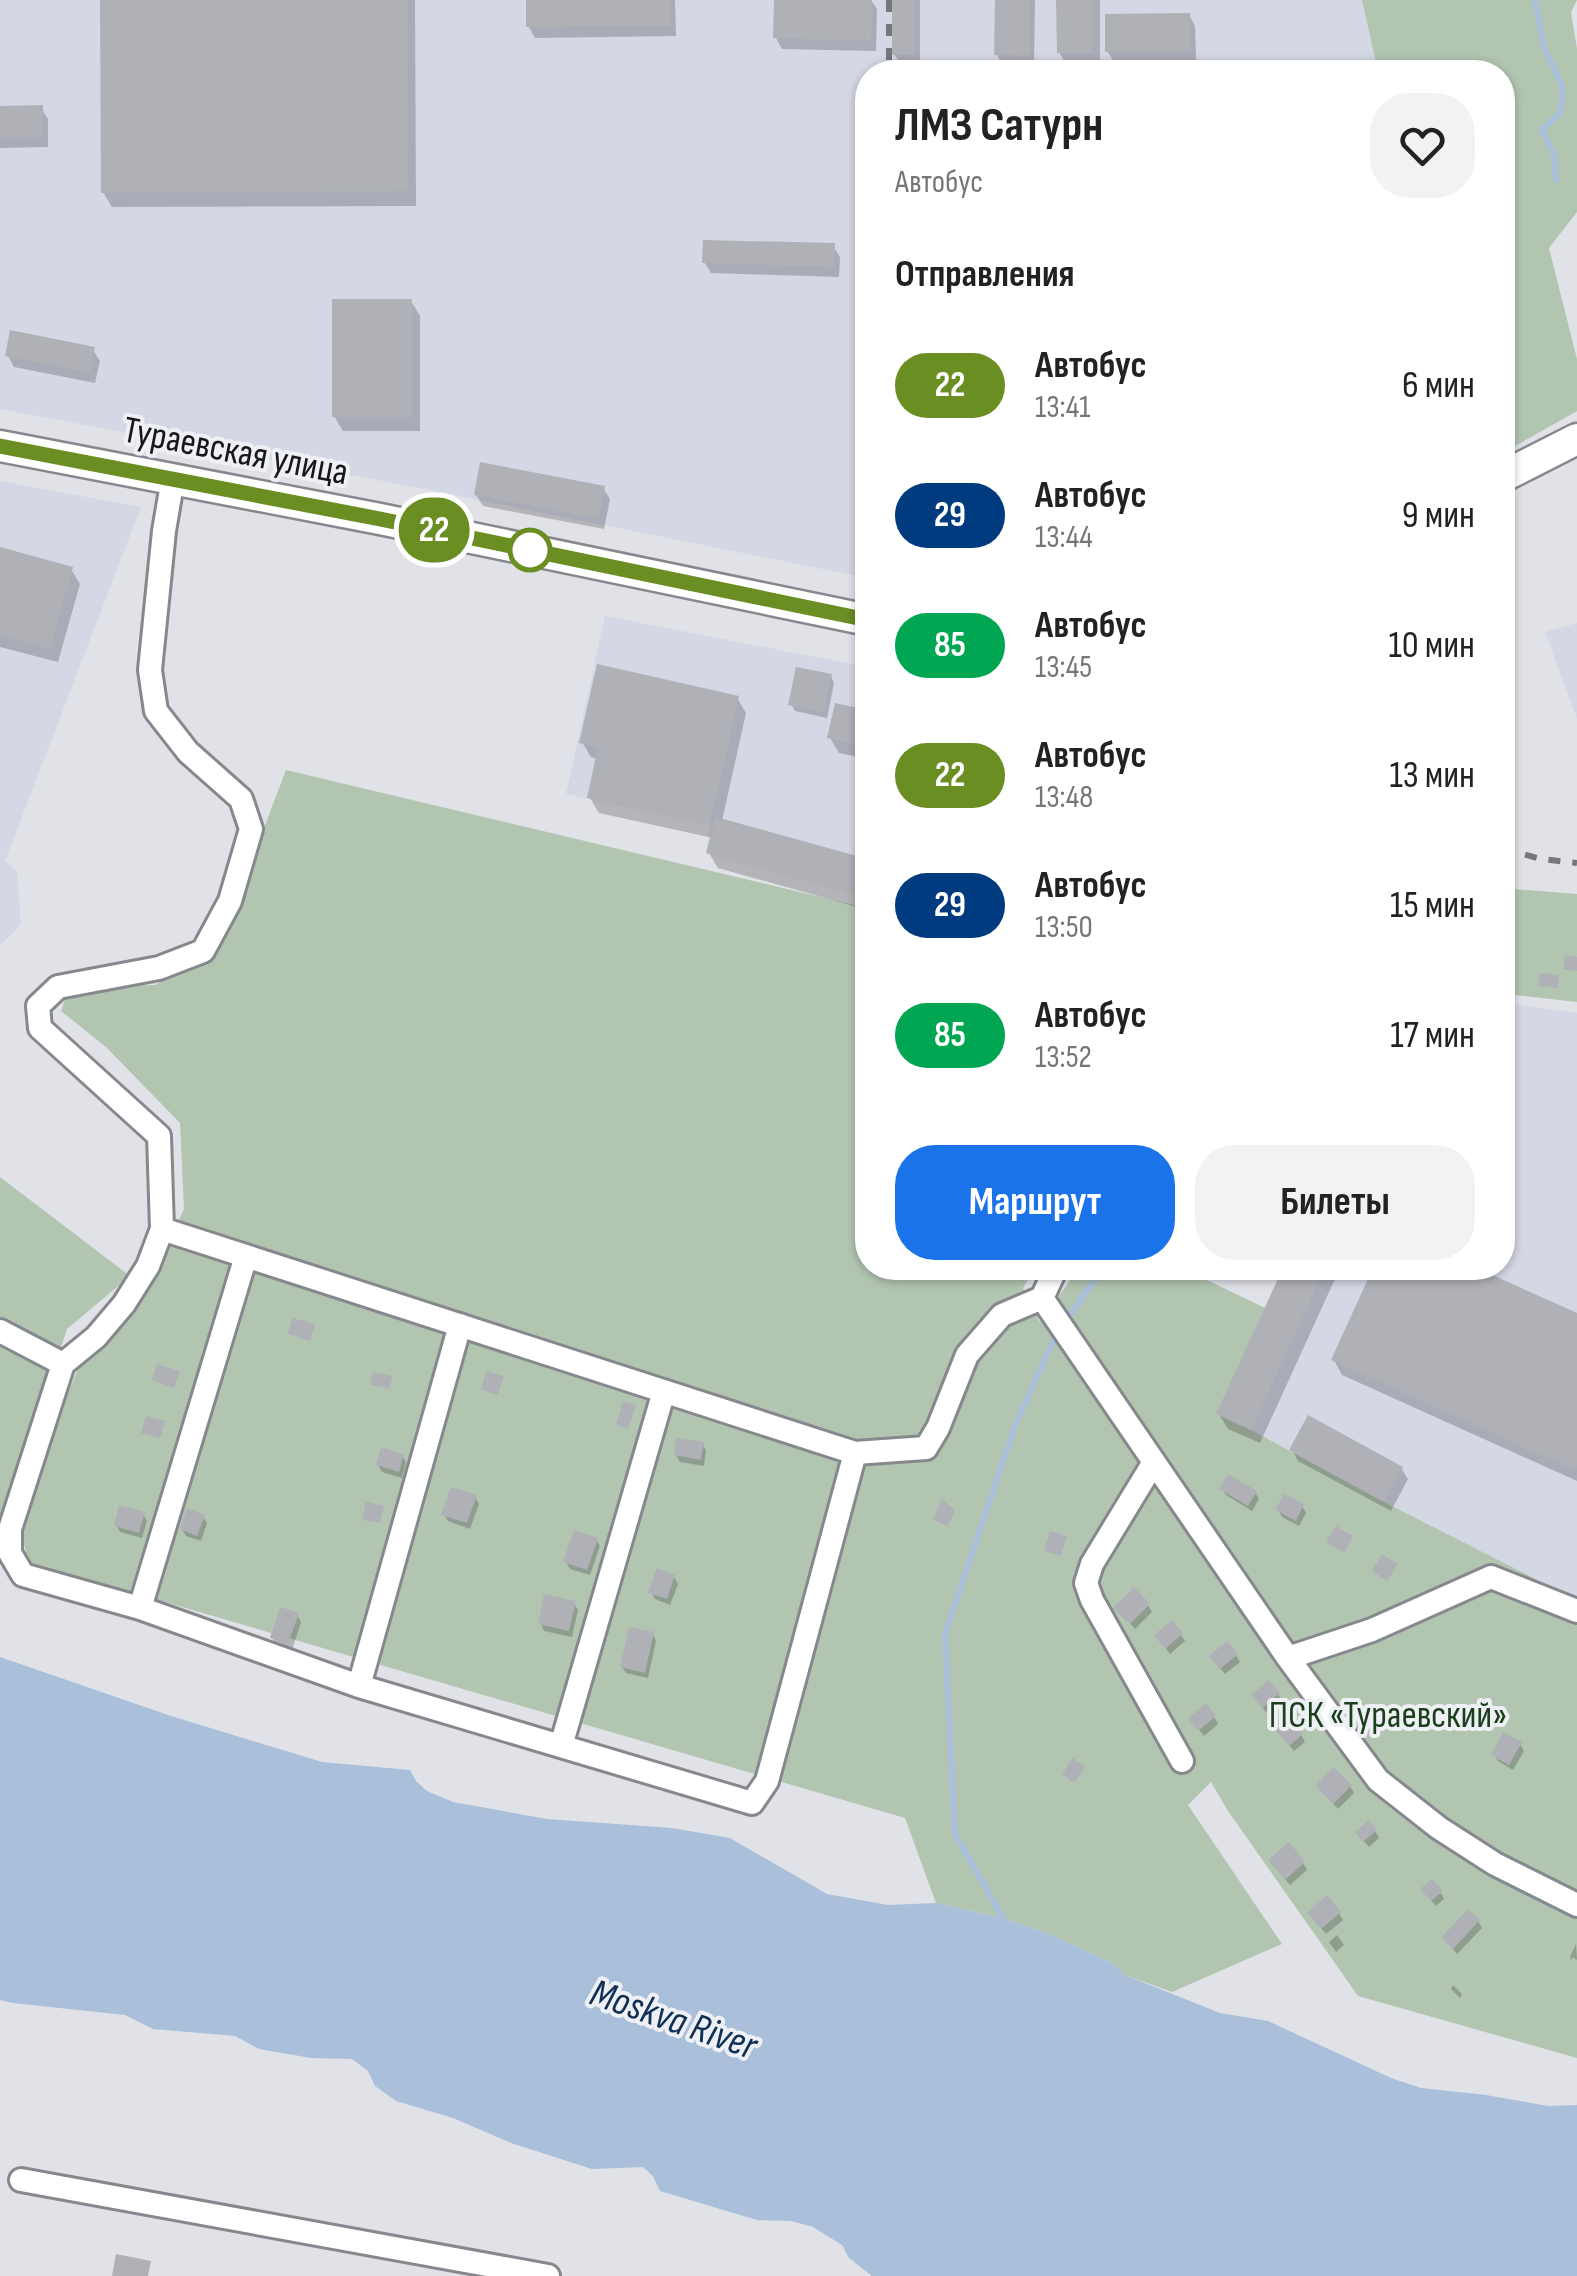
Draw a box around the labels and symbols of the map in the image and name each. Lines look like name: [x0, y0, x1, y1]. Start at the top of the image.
street label: Тураевская улица: [119, 408, 352, 495]
line badge: 22: [389, 498, 479, 562]
unlabelled marker: [509, 529, 551, 571]
park label: ПСК «Тураевский»: [1269, 1693, 1507, 1738]
water label: Moskva River: [584, 1969, 764, 2071]

